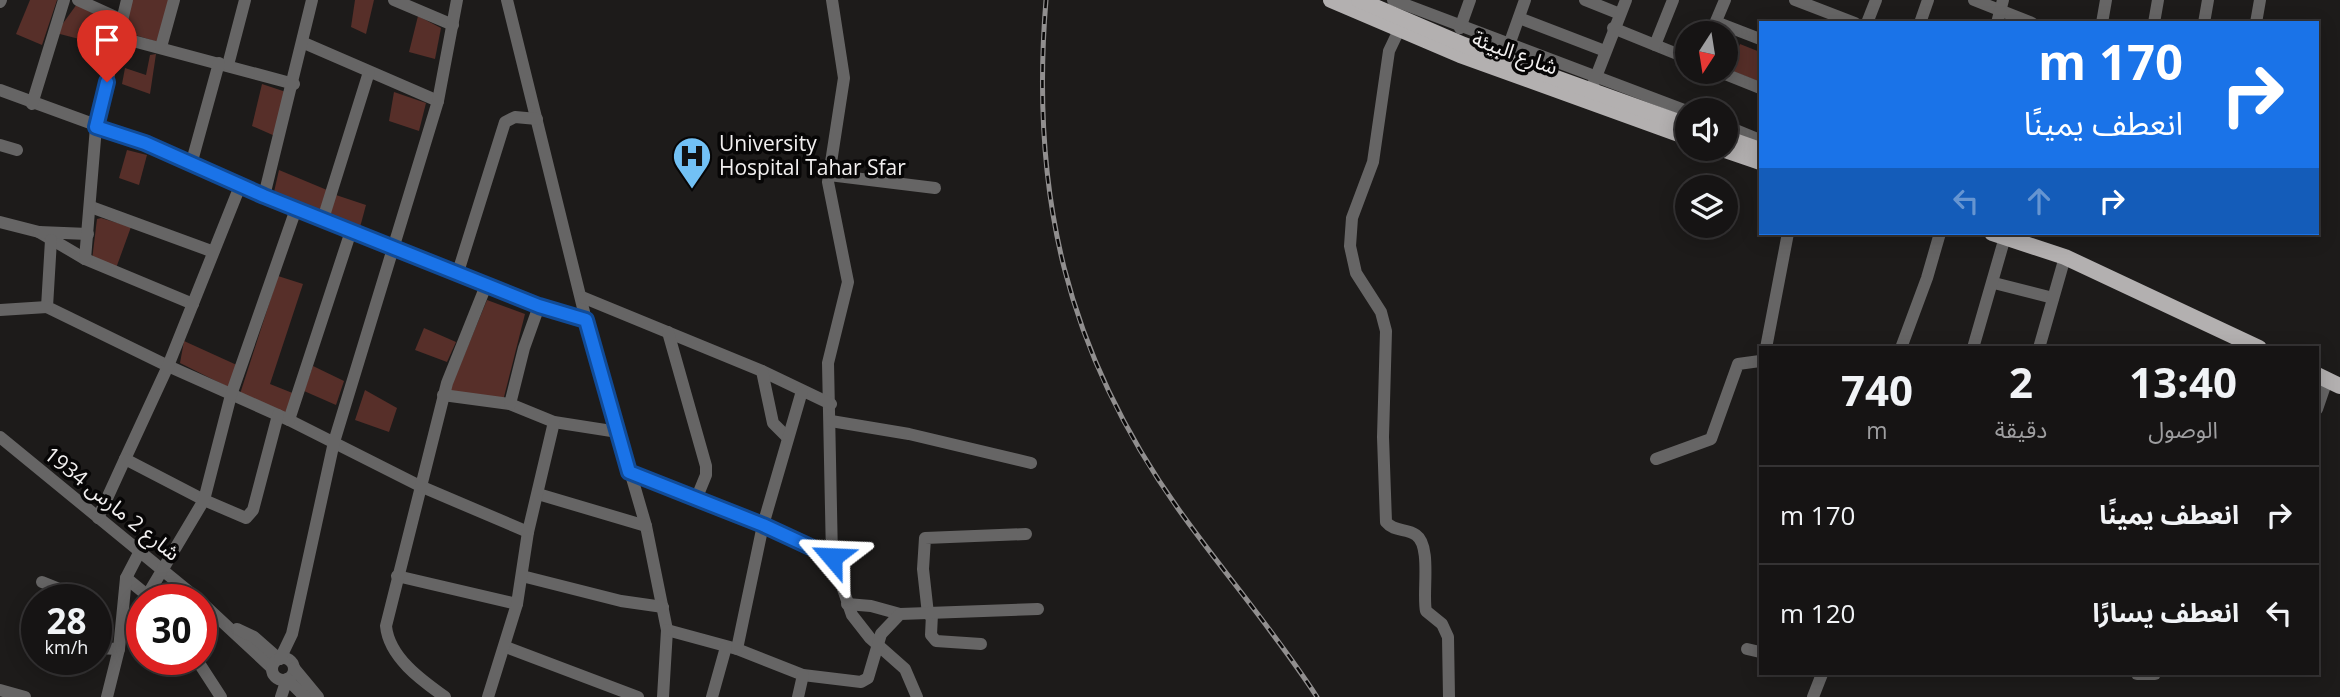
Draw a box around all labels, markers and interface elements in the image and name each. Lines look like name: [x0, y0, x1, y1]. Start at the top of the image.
pin: [77, 10, 137, 82]
icon: arrive: [88, 21, 126, 59]
north arrow: [1675, 21, 1738, 84]
map controls: [1675, 21, 1738, 238]
street label: شارع البيئة: [1468, 24, 1562, 82]
text: 170 m: [2038, 28, 2183, 94]
icon: right: [2207, 49, 2298, 140]
button: sound: [1675, 98, 1738, 161]
text: انعطف يمينًا: [2024, 101, 2183, 144]
place label: University Hospital Tahar Sfar: [719, 129, 906, 181]
hospital icon: University Hospital Tahar Sfar: [671, 135, 713, 190]
button: layers: [1675, 175, 1738, 238]
icon: left: [1947, 182, 1985, 220]
icon: ahead: [2020, 182, 2058, 220]
icon: right: [2093, 182, 2131, 220]
text: 2: [2009, 353, 2033, 410]
text: 13:40: [2129, 353, 2237, 410]
text: 740: [1841, 361, 1913, 418]
text: دقيقة: [1995, 413, 2047, 445]
text: الوصول: [2148, 413, 2218, 445]
text: m: [1866, 414, 1888, 446]
street label: شارع 2 مارس 1934: [38, 440, 186, 568]
text: انعطف يمينًا: [2099, 496, 2239, 532]
icon: right: [2260, 496, 2298, 534]
text: 170 m: [1780, 497, 1855, 533]
position arrow: [795, 520, 869, 594]
speed limit sign: 30: [126, 584, 217, 675]
text: انعطف يسارًا: [2093, 594, 2239, 630]
icon: left: [2260, 594, 2298, 632]
text: 120 m: [1780, 595, 1855, 631]
text: 28: [46, 597, 87, 644]
text: km/h: [45, 635, 88, 659]

